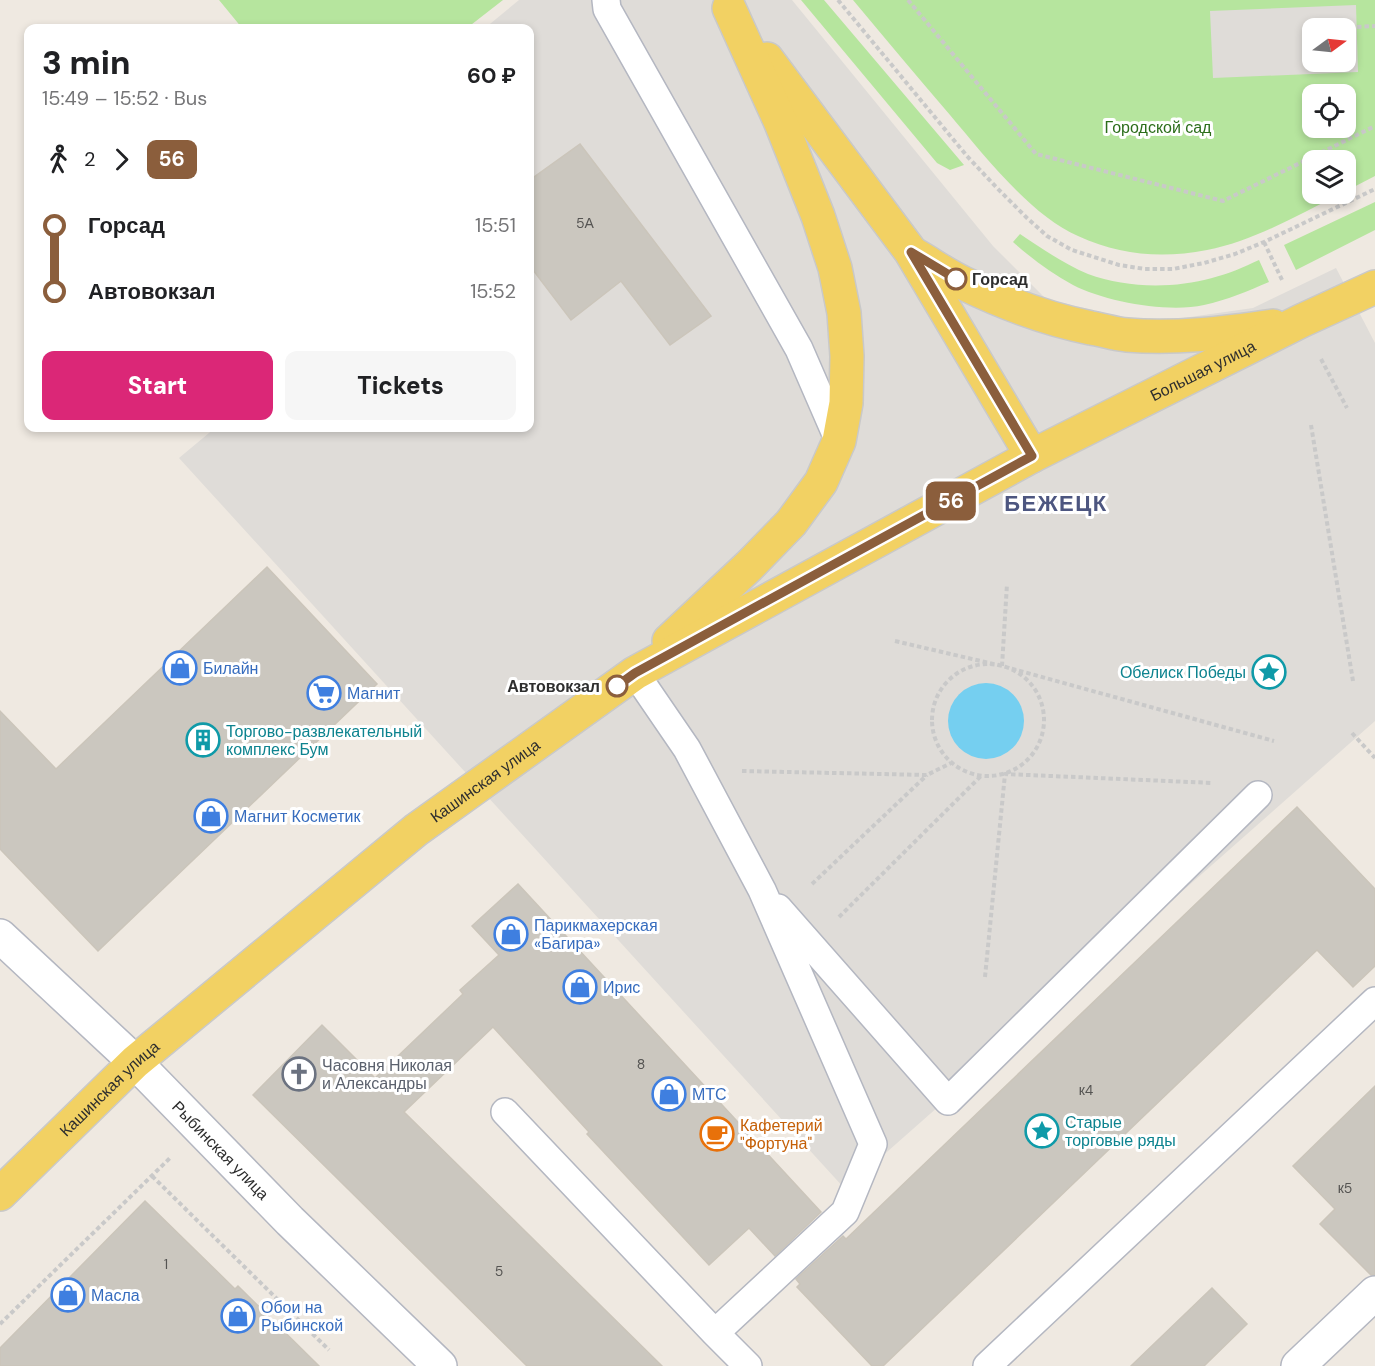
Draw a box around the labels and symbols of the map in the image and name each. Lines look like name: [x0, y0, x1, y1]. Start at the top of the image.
north arrow: [1302, 18, 1356, 72]
park label: Городской сад: [1105, 117, 1212, 138]
house number: 5А: [576, 214, 595, 232]
marker: Горсад: [945, 268, 967, 290]
place label: Горсад: [972, 269, 1028, 290]
street label: Большая улица: [1146, 335, 1259, 406]
line badge: 56: [924, 482, 978, 520]
district label: БЕЖЕЦК: [1004, 489, 1108, 518]
shop icon: Билайн: [162, 650, 198, 686]
place icon: Обелиск Победы: [1251, 654, 1287, 690]
place label: Билайн: [203, 658, 258, 679]
place label: Обелиск Победы: [1120, 662, 1246, 683]
supermarket icon: Магнит: [306, 675, 342, 711]
marker: Автовокзал: [606, 675, 628, 697]
place label: Автовокзал: [507, 676, 600, 697]
place label: Магнит: [347, 683, 401, 704]
place label: Торгово-развлекательный комплекс Бум: [226, 721, 422, 760]
building icon: Торгово-развлекательный комплекс Бум: [185, 722, 221, 758]
street label: Кашинская улица: [426, 734, 544, 827]
shop icon: Магнит Косметик: [193, 798, 229, 834]
place label: Магнит Косметик: [234, 806, 361, 827]
place label: Парикмахерская «Багира»: [534, 915, 658, 954]
shop icon: Парикмахерская «Багира»: [493, 916, 529, 952]
shop icon: Ирис: [562, 969, 598, 1005]
place label: Ирис: [603, 977, 640, 998]
street label: Кашинская улица: [55, 1036, 164, 1141]
place label: Часовня Николая и Александры: [322, 1055, 452, 1094]
house number: 8: [637, 1055, 645, 1073]
church icon: Часовня Николая и Александры: [281, 1056, 317, 1092]
shop icon: МТС: [651, 1076, 687, 1112]
house number: к4: [1079, 1081, 1094, 1099]
place label: МТС: [692, 1084, 727, 1105]
street label: Рыбинская улица: [168, 1096, 274, 1204]
place label: Старые торговые ряды: [1065, 1112, 1176, 1151]
place icon: Старые торговые ряды: [1024, 1113, 1060, 1149]
place label: Кафетерий "Фортуна": [740, 1115, 823, 1154]
cafe icon: Кафетерий "Фортуна": [699, 1116, 735, 1152]
house number: к5: [1338, 1179, 1352, 1197]
house number: 1: [164, 1255, 168, 1273]
house number: 5: [495, 1262, 503, 1280]
shop icon: Масла: [50, 1277, 86, 1313]
place label: Масла: [91, 1285, 140, 1306]
place label: Обои на Рыбинской: [261, 1297, 343, 1336]
shop icon: Обои на Рыбинской: [220, 1298, 256, 1334]

